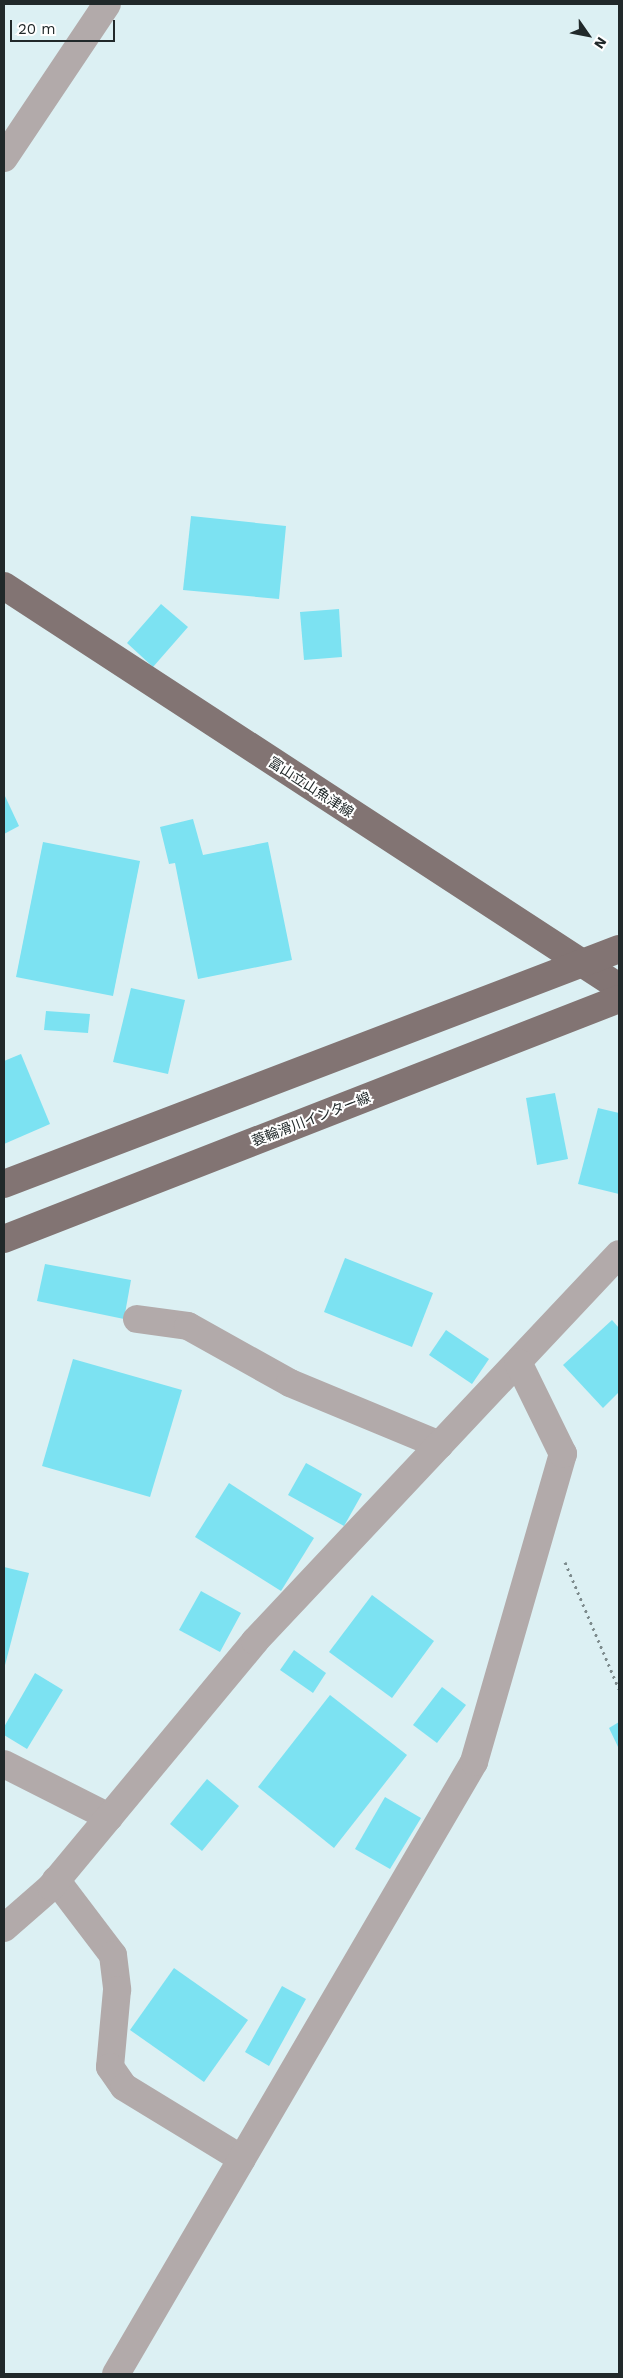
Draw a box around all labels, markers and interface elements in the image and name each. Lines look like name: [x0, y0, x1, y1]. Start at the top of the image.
scale bar: [12, 10, 118, 42]
north arrow: [563, 10, 613, 60]
text: 20 m: [18, 20, 56, 38]
text: N: [591, 34, 610, 52]
street label: 富山立山魚津線: [265, 753, 357, 821]
street label: 蓑輪滑川インター線: [249, 1089, 373, 1149]

